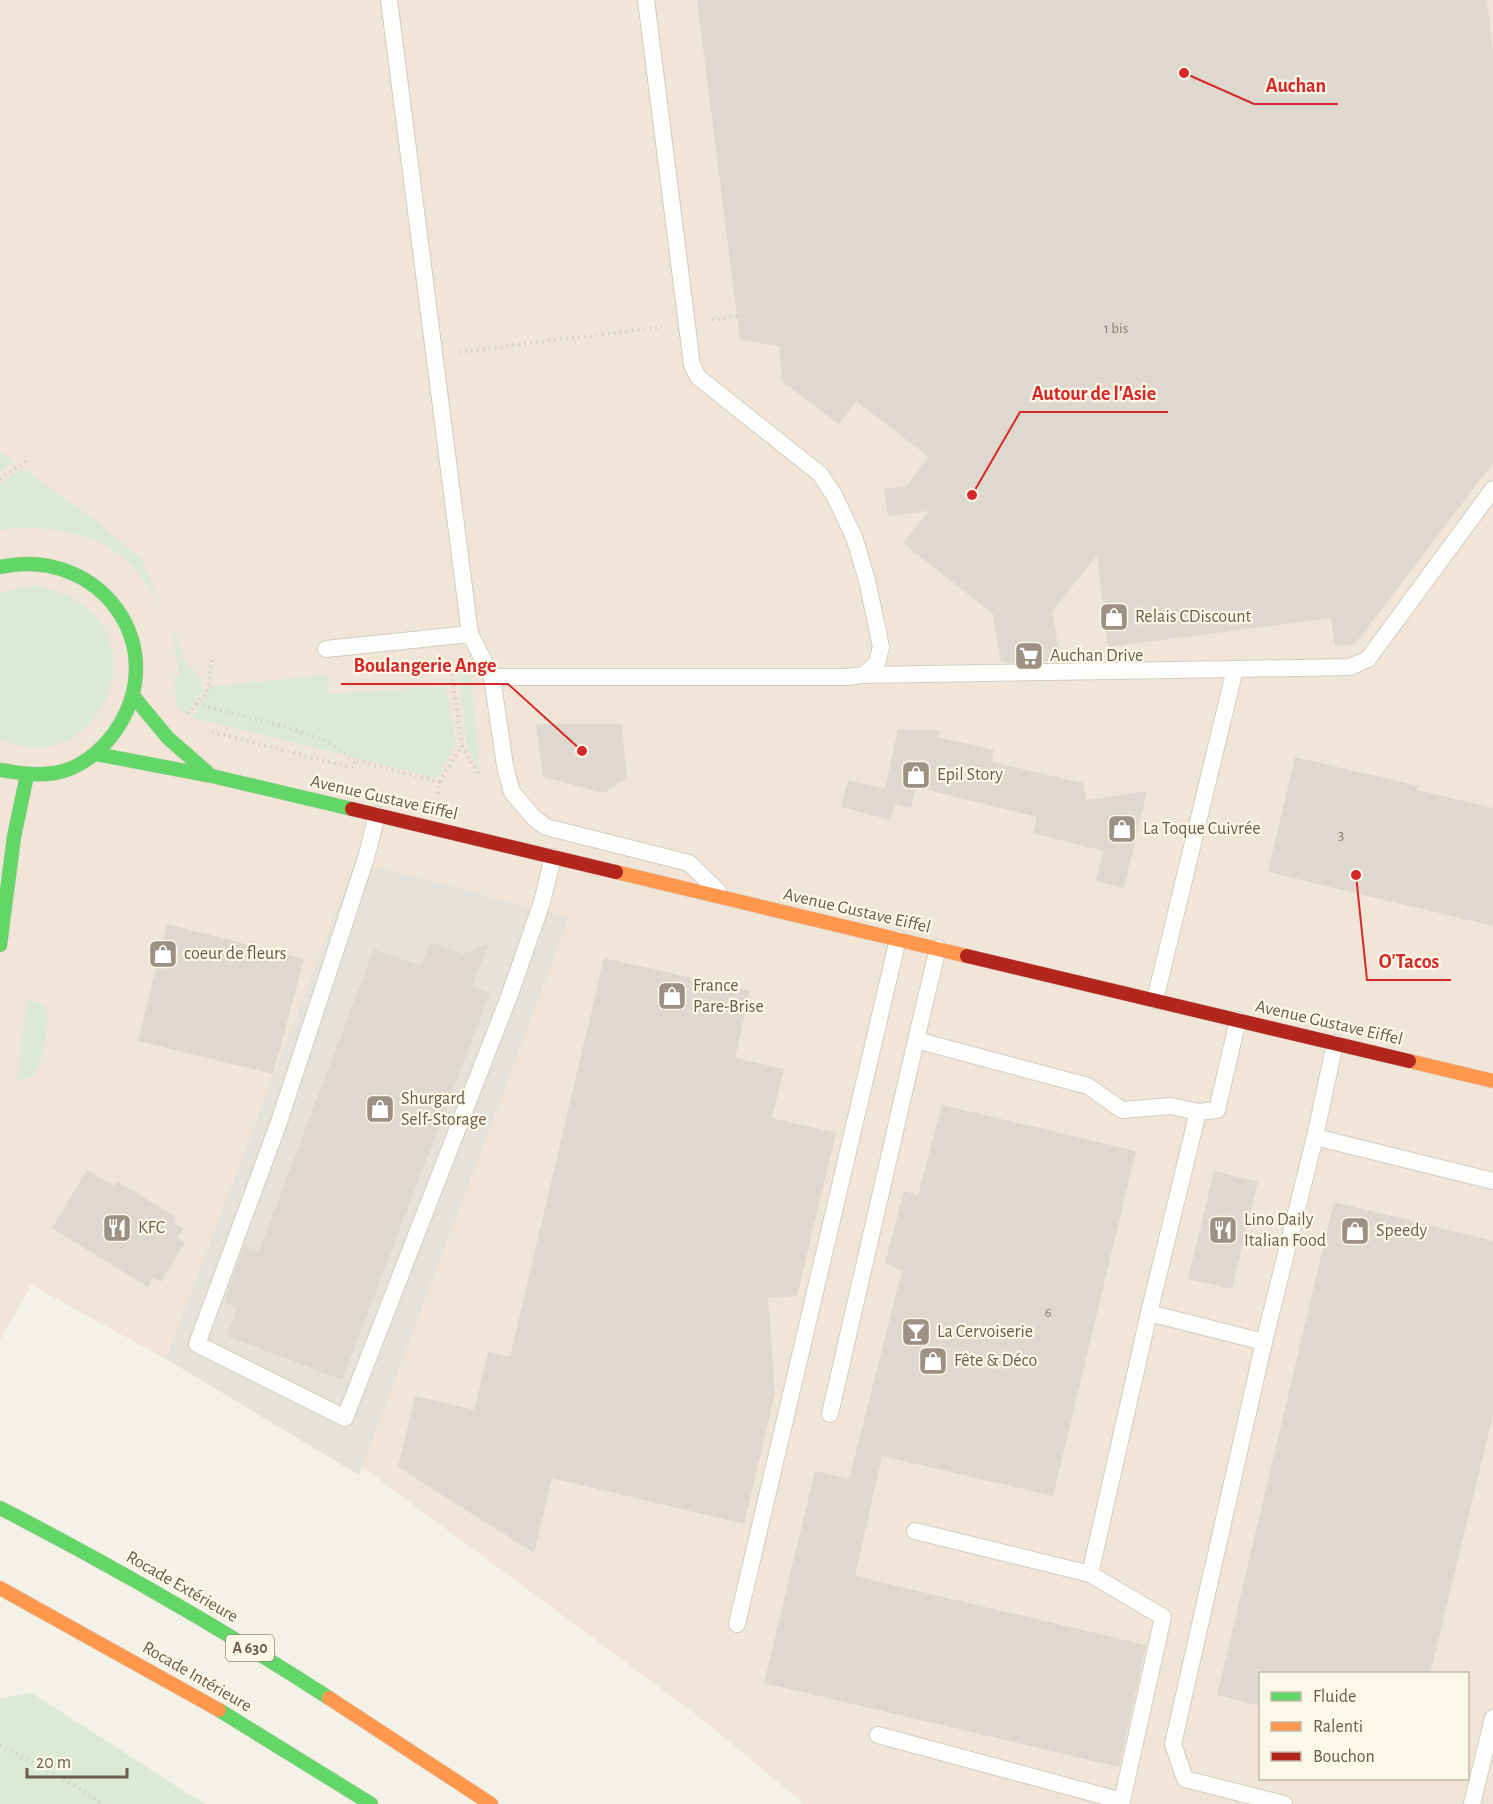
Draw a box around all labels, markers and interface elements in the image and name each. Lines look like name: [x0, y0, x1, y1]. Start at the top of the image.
callout: Auchan: [1254, 66, 1338, 104]
text: Auchan: [1266, 76, 1326, 96]
house number: 1 bis: [1104, 321, 1128, 336]
callout: Autour de l'Asie: [1020, 374, 1168, 412]
text: Autour de l'Asie: [1032, 384, 1156, 404]
shop icon: Relais CDiscount: [1098, 601, 1130, 633]
place label: Relais CDiscount: [1135, 608, 1251, 626]
supermarket icon: Auchan Drive: [1013, 640, 1045, 672]
callout: Boulangerie Ange: [341, 646, 508, 684]
place label: Auchan Drive: [1050, 647, 1143, 665]
text: Boulangerie Ange: [354, 656, 496, 676]
shop icon: Epil Story: [900, 759, 932, 791]
place label: Epil Story: [937, 766, 1003, 784]
street label: Avenue Gustave Eiffel: [309, 772, 459, 824]
shop icon: La Toque Cuivrée: [1106, 813, 1138, 845]
place label: La Toque Cuivrée: [1143, 820, 1261, 838]
house number: 3: [1338, 828, 1344, 843]
street label: Avenue Gustave Eiffel: [782, 885, 932, 937]
shop icon: coeur de fleurs: [147, 938, 179, 970]
callout: O'Tacos: [1367, 942, 1451, 980]
place label: coeur de fleurs: [184, 945, 286, 963]
text: O'Tacos: [1379, 952, 1440, 972]
place label: France Pare-Brise: [693, 977, 764, 1016]
shop icon: France Pare-Brise: [656, 980, 688, 1012]
street label: Avenue Gustave Eiffel: [1254, 997, 1404, 1049]
place label: Shurgard Self-Storage: [401, 1090, 487, 1129]
shop icon: Shurgard Self-Storage: [364, 1093, 396, 1125]
place label: Lino Daily Italian Food: [1244, 1211, 1326, 1250]
restaurant icon: KFC: [101, 1212, 133, 1244]
restaurant icon: Lino Daily Italian Food: [1207, 1214, 1239, 1246]
shop icon: Speedy: [1339, 1215, 1371, 1247]
place label: KFC: [138, 1219, 165, 1237]
place label: Speedy: [1376, 1222, 1428, 1240]
house number: 6: [1044, 1305, 1052, 1320]
bar icon: La Cervoiserie: [900, 1316, 932, 1348]
place label: La Cervoiserie: [937, 1323, 1033, 1341]
shop icon: Fête & Déco: [917, 1345, 949, 1377]
place label: Fête & Déco: [954, 1352, 1038, 1370]
street label: Rocade Extérieure: [123, 1548, 241, 1626]
road number: A 630: [226, 1635, 274, 1661]
street label: Rocade Intérieure: [139, 1638, 255, 1716]
legend: [1259, 1672, 1469, 1780]
text: Fluide: [1313, 1688, 1356, 1706]
text: Ralenti: [1313, 1718, 1363, 1736]
scale bar: [27, 1741, 128, 1779]
text: Bouchon: [1313, 1748, 1375, 1766]
text: 20 m: [36, 1754, 71, 1772]

